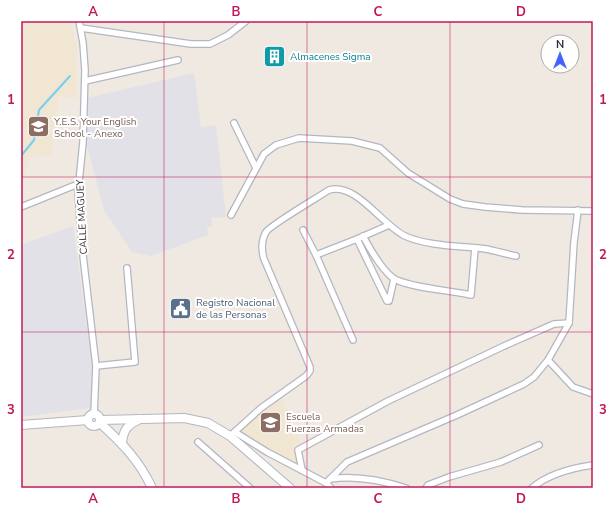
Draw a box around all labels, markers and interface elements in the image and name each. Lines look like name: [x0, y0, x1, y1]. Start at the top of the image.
text: A: [88, 3, 98, 21]
text: B: [232, 3, 241, 21]
text: C: [374, 3, 383, 21]
text: D: [516, 3, 526, 21]
north arrow: [540, 34, 580, 74]
text: N: [556, 37, 564, 52]
building icon: Almacenes Sigma: [262, 43, 288, 69]
place label: Almacenes Sigma: [290, 50, 371, 64]
text: 1: [7, 91, 15, 109]
text: 1: [599, 91, 607, 109]
school or university icon: Y.E.S. Your English School - Anexo: [25, 114, 51, 140]
place label: Y.E.S. Your English School - Anexo: [53, 115, 136, 141]
street label: CALLE MAGUEY: [73, 178, 91, 255]
text: 2: [7, 246, 15, 264]
text: 2: [599, 246, 607, 264]
public building icon: Registro Nacional de las Personas: [167, 295, 193, 321]
place label: Registro Nacional de las Personas: [196, 296, 275, 322]
text: 3: [7, 401, 15, 419]
text: 3: [599, 401, 607, 419]
school or university icon: Escuela Fuerzas Armadas: [258, 409, 284, 435]
place label: Escuela Fuerzas Armadas: [286, 410, 364, 436]
text: A: [88, 490, 98, 508]
text: B: [232, 490, 241, 508]
text: C: [374, 490, 383, 508]
text: D: [516, 490, 526, 508]

